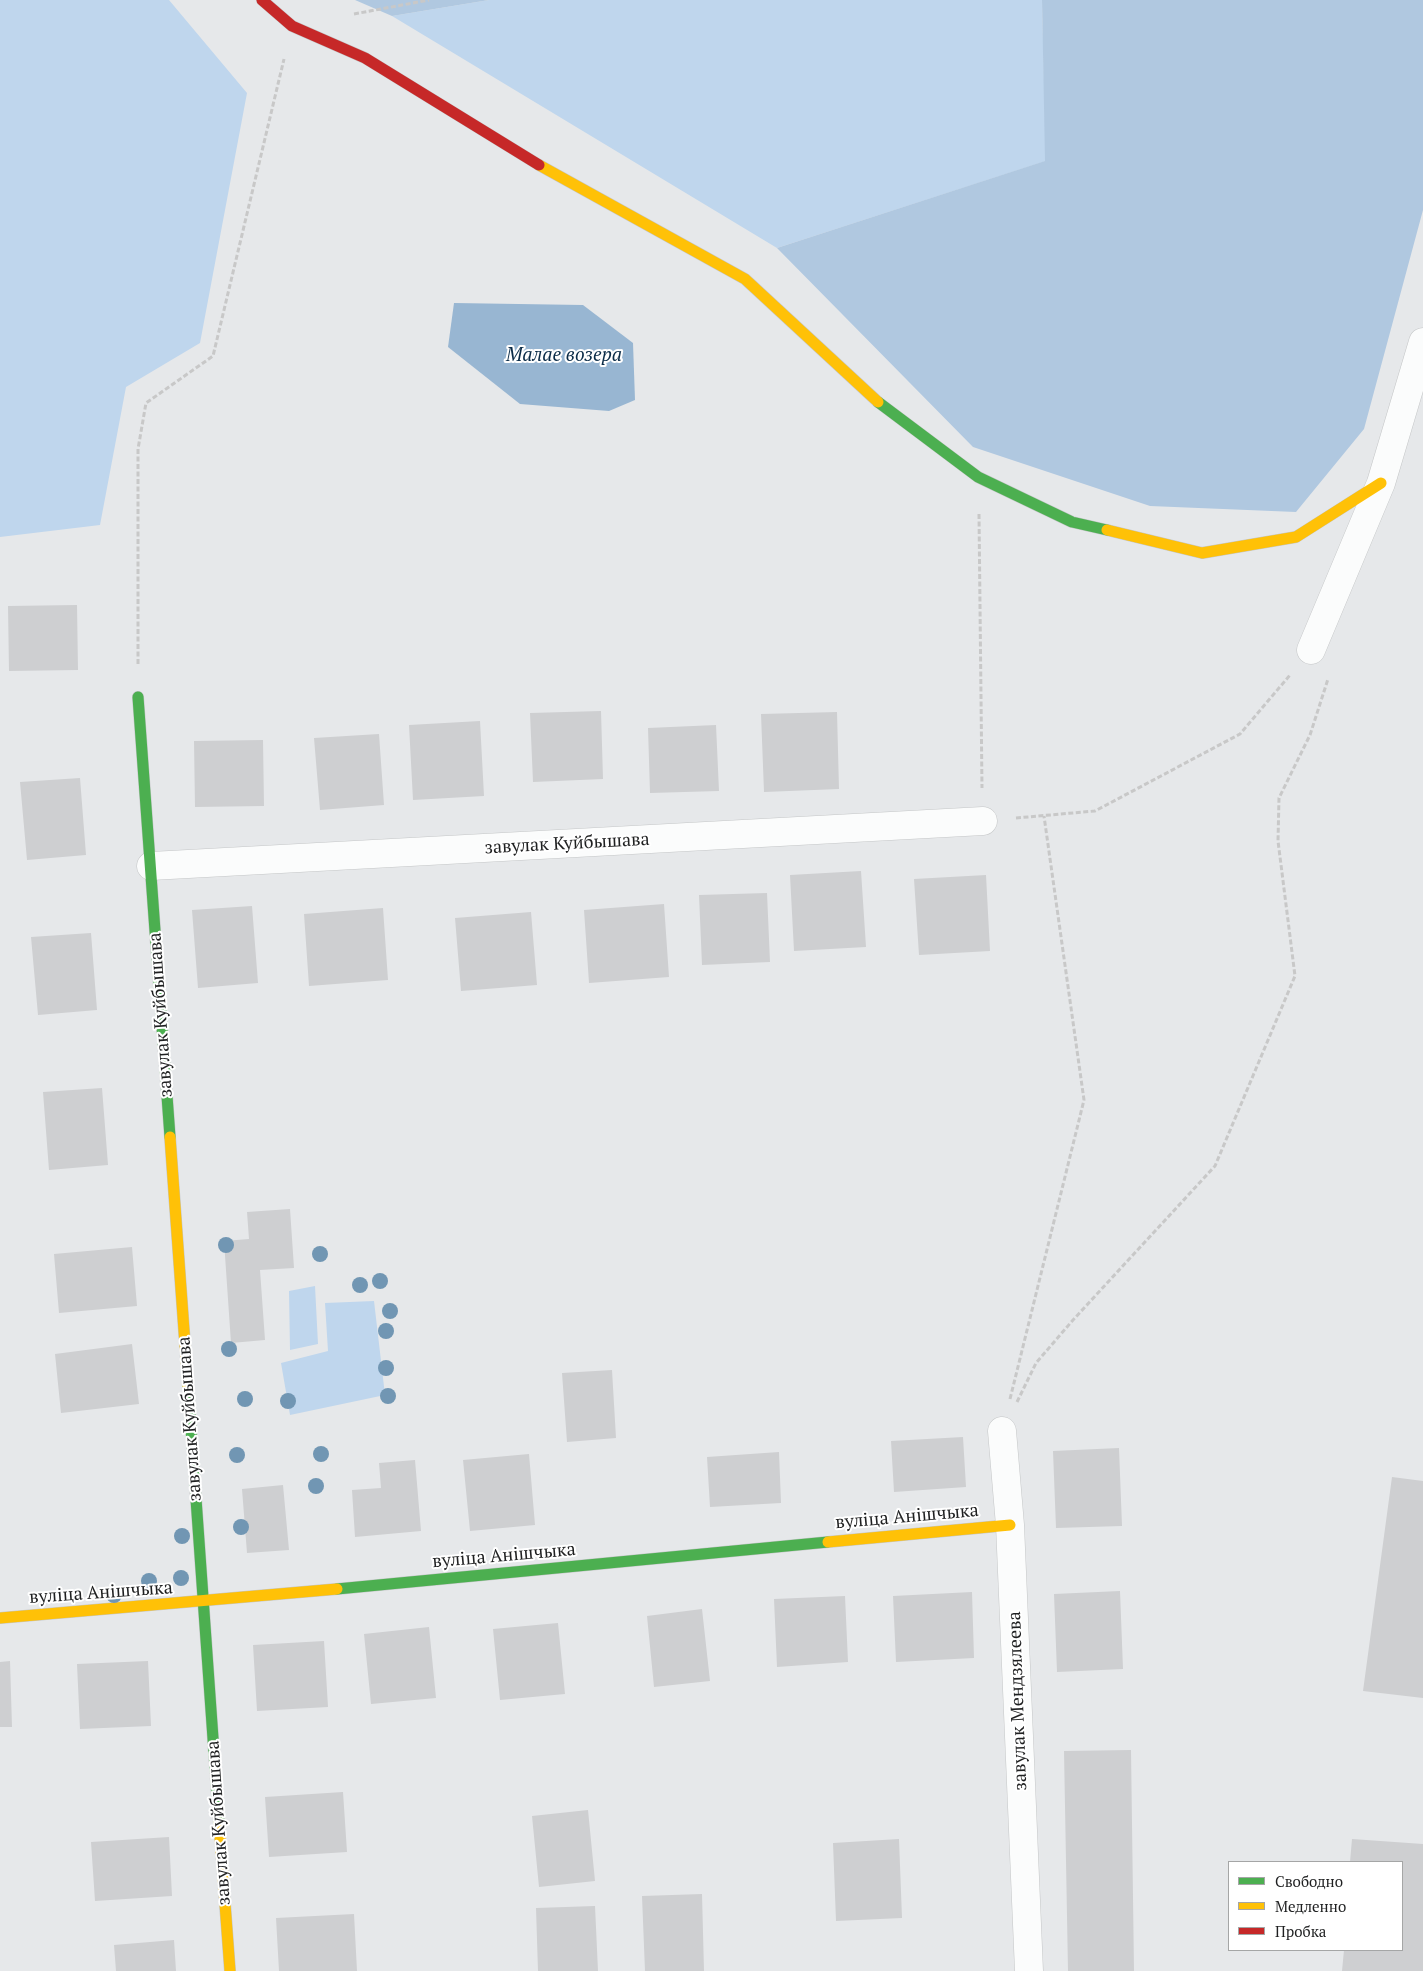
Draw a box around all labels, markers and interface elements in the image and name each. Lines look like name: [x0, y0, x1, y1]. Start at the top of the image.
water label: Малае возера: [506, 345, 622, 367]
street label: завулак Куйбышава: [484, 829, 650, 859]
street label: завулак Куйбышава: [144, 932, 178, 1098]
street label: завулак Куйбышава: [173, 1336, 207, 1502]
street label: вуліца Анішчыка: [834, 1500, 980, 1534]
street label: вуліца Анішчыка: [431, 1539, 577, 1573]
street label: вуліца Анішчыка: [28, 1577, 174, 1609]
street label: завулак Мендзялеева: [1004, 1611, 1032, 1791]
street label: завулак Куйбышава: [202, 1740, 236, 1906]
legend: [1228, 1861, 1403, 1951]
text: Свободно: [1275, 1871, 1343, 1891]
text: Медленно: [1275, 1896, 1346, 1916]
text: Пробка: [1275, 1921, 1326, 1941]

